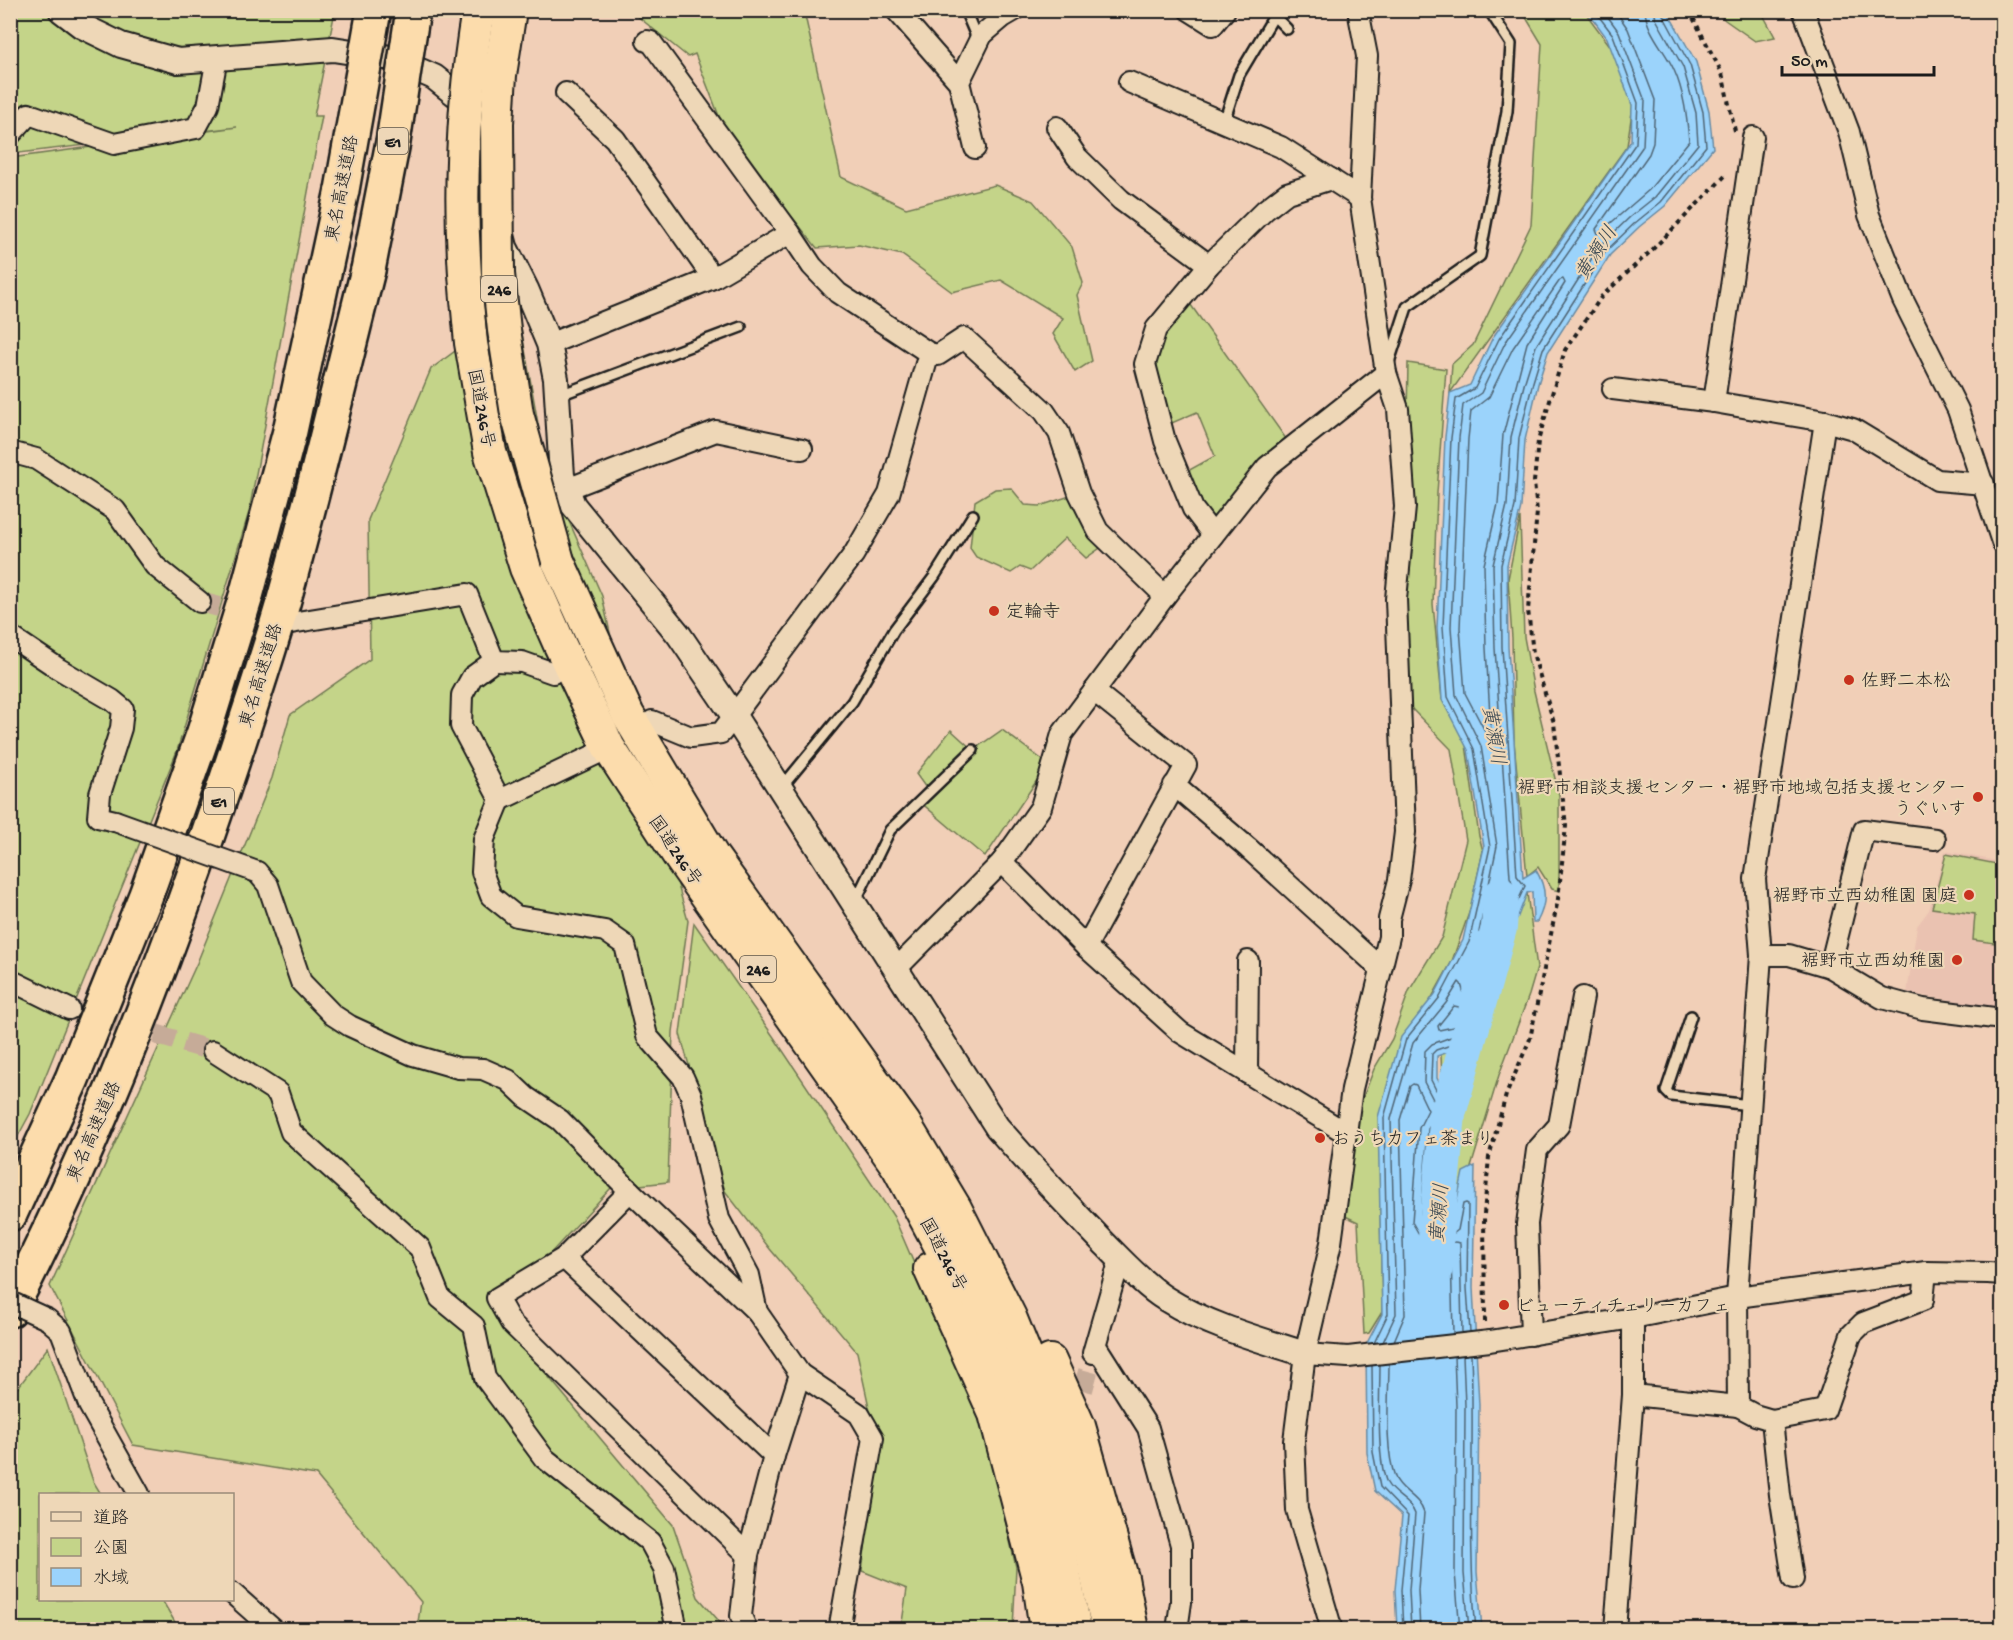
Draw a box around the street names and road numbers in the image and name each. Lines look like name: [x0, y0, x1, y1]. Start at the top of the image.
road number: E1: [378, 128, 408, 154]
street label: 東名高速道路: [322, 133, 364, 243]
road number: 246: [481, 276, 517, 302]
street label: 国道246号: [462, 367, 499, 450]
street label: 東名高速道路: [236, 621, 288, 730]
road number: E1: [204, 788, 234, 814]
street label: 国道246号: [643, 812, 706, 891]
road number: 246: [740, 956, 776, 982]
street label: 東名高速道路: [63, 1078, 127, 1186]
street label: 国道246号: [914, 1214, 971, 1296]

